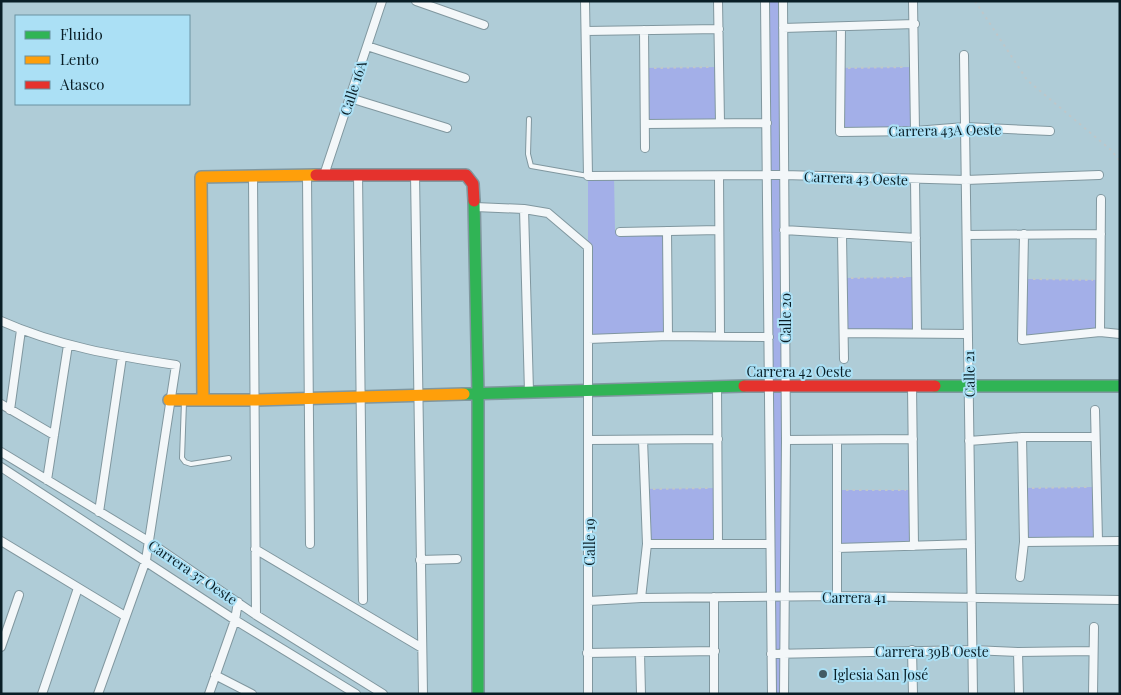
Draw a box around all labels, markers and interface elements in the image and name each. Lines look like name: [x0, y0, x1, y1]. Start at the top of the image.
legend: [15, 15, 190, 105]
text: Fluido: [60, 24, 103, 44]
text: Lento: [60, 49, 99, 69]
street label: Calle 16A: [335, 58, 371, 118]
text: Atasco: [59, 74, 104, 94]
street label: Carrera 43A Oeste: [888, 120, 1002, 140]
street label: Carrera 43 Oeste: [804, 167, 908, 189]
street label: Calle 20: [776, 293, 795, 343]
street label: Calle 21: [959, 350, 979, 398]
street label: Carrera 42 Oeste: [747, 362, 851, 381]
street label: Calle 19: [580, 518, 599, 566]
street label: Carrera 37 Oeste: [145, 535, 241, 609]
street label: Carrera 41: [822, 588, 886, 607]
street label: Carrera 39B Oeste: [875, 642, 989, 661]
place label: Iglesia San José: [833, 665, 928, 684]
marker: Iglesia San José: [817, 668, 829, 680]

